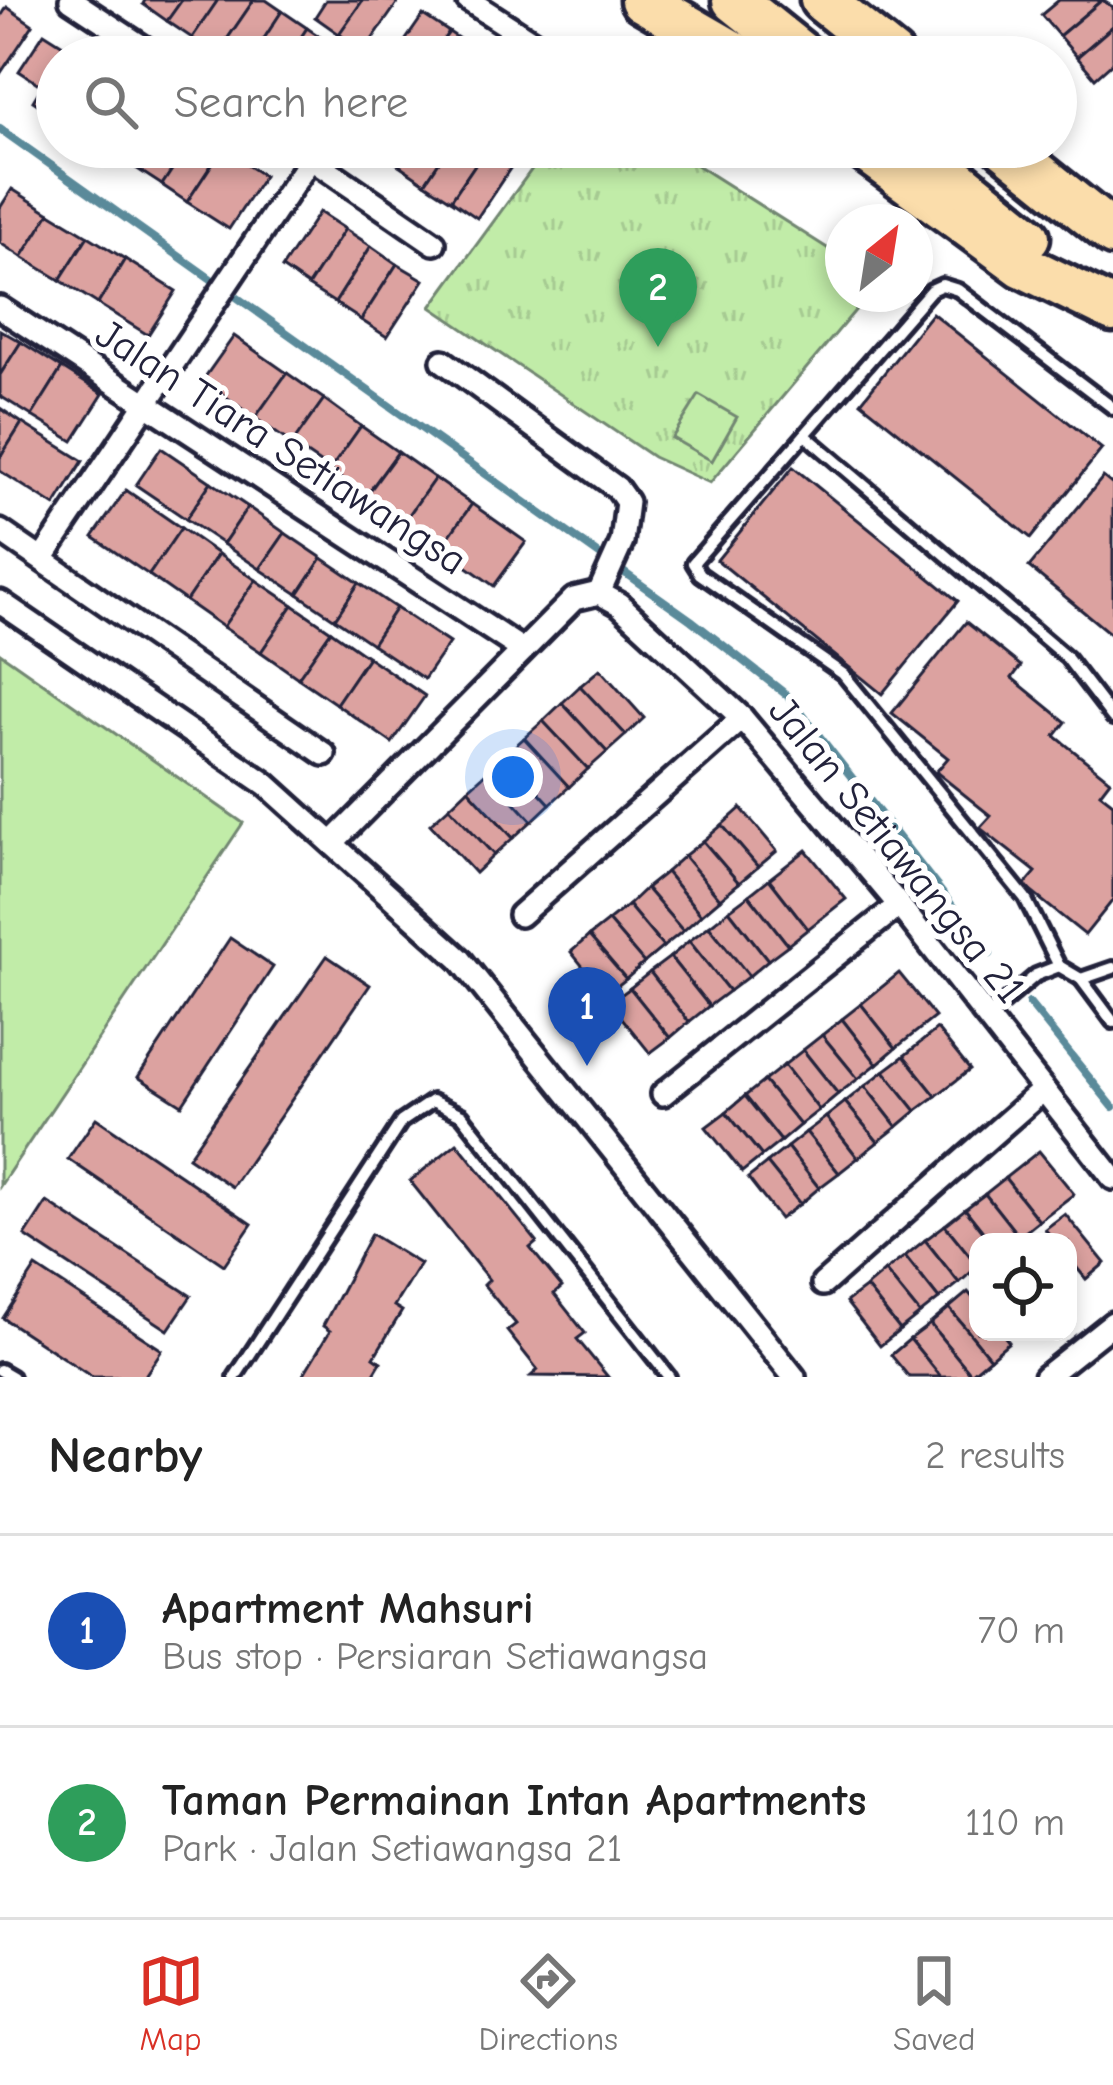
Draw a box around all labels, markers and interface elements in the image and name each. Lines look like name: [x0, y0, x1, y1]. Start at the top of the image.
search box: [36, 36, 1077, 168]
icon: search: [78, 69, 144, 135]
text: Search here: [174, 76, 408, 128]
north arrow: [825, 204, 933, 312]
pin: 2: [619, 248, 697, 347]
street label: Jalan Tiara Setiawangsa: [87, 309, 476, 585]
street label: Jalan Setiawangsa 21: [758, 687, 1035, 1013]
your location: [483, 747, 543, 807]
pin: 1: [548, 967, 626, 1066]
map controls: [969, 1233, 1077, 1341]
button: locate: [969, 1233, 1077, 1341]
text: Nearby: [48, 1426, 202, 1485]
text: 2 results: [925, 1433, 1065, 1478]
text: Apartment Mahsuri: [162, 1582, 534, 1634]
text: 1: [79, 1608, 95, 1653]
text: 70 m: [978, 1608, 1065, 1653]
text: Bus stop · Persiaran Setiawangsa: [162, 1634, 708, 1679]
text: Taman Permainan Intan Apartments: [162, 1774, 866, 1826]
text: 2: [77, 1800, 97, 1845]
text: 110 m: [965, 1800, 1065, 1845]
text: Park · Jalan Setiawangsa 21: [162, 1826, 622, 1871]
tab: Map: [138, 1948, 204, 2058]
tab: Directions: [479, 1948, 618, 2058]
tab: Saved: [893, 1948, 975, 2058]

